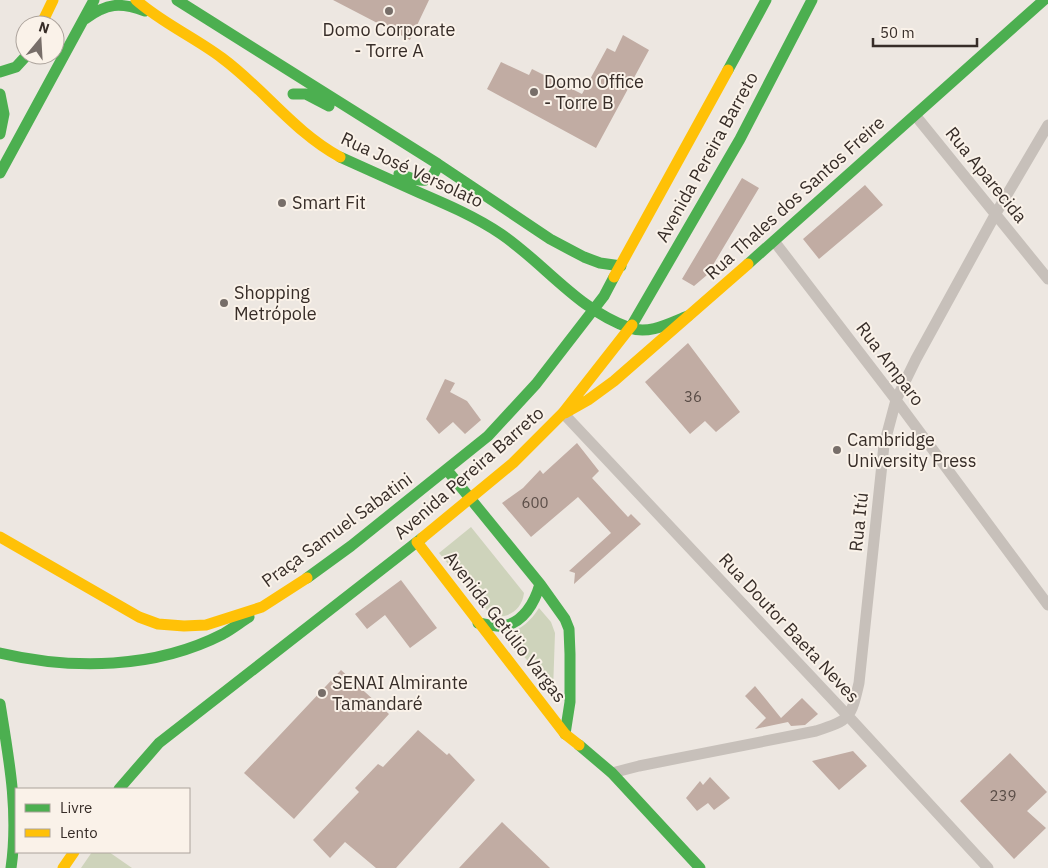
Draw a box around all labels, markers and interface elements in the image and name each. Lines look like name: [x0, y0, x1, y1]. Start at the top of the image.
marker: Domo Corporate - Torre A: [383, 5, 395, 17]
north arrow: [15, 15, 65, 65]
scale bar: [873, 15, 977, 47]
text: N: [36, 18, 52, 38]
place label: Domo Corporate - Torre A: [323, 18, 456, 62]
text: 50 m: [880, 23, 915, 42]
street label: Avenida Pereira Barreto: [650, 68, 763, 246]
place label: Domo Office - Torre B: [544, 70, 644, 114]
marker: Domo Office - Torre B: [528, 86, 540, 98]
street label: Rua Thales dos Santos Freire: [700, 111, 889, 284]
street label: Rua Aparecida: [941, 122, 1032, 228]
street label: Rua José Versolato: [337, 127, 487, 213]
place label: Smart Fit: [292, 191, 366, 214]
marker: Smart Fit: [276, 197, 288, 209]
place label: Shopping Metrópole: [234, 281, 317, 325]
marker: Shopping Metrópole: [218, 297, 230, 309]
street label: Rua Amparo: [851, 317, 930, 410]
house number: 36: [684, 387, 702, 406]
street label: Avenida Pereira Barreto: [389, 401, 548, 544]
place label: Cambridge University Press: [847, 428, 977, 472]
marker: Cambridge University Press: [831, 444, 843, 456]
street label: Praça Samuel Sabatini: [257, 467, 416, 592]
street label: Rua Itú: [844, 491, 873, 553]
house number: 600: [521, 493, 549, 512]
street label: Avenida Getúlio Vargas: [439, 547, 572, 707]
street label: Rua Doutor Baeta Neves: [714, 548, 865, 707]
place label: SENAI Almirante Tamandaré: [332, 671, 468, 715]
marker: SENAI Almirante Tamandaré: [316, 687, 328, 699]
house number: 239: [989, 786, 1017, 805]
legend: [15, 788, 190, 853]
text: Livre: [60, 798, 92, 817]
text: Lento: [60, 823, 98, 842]

